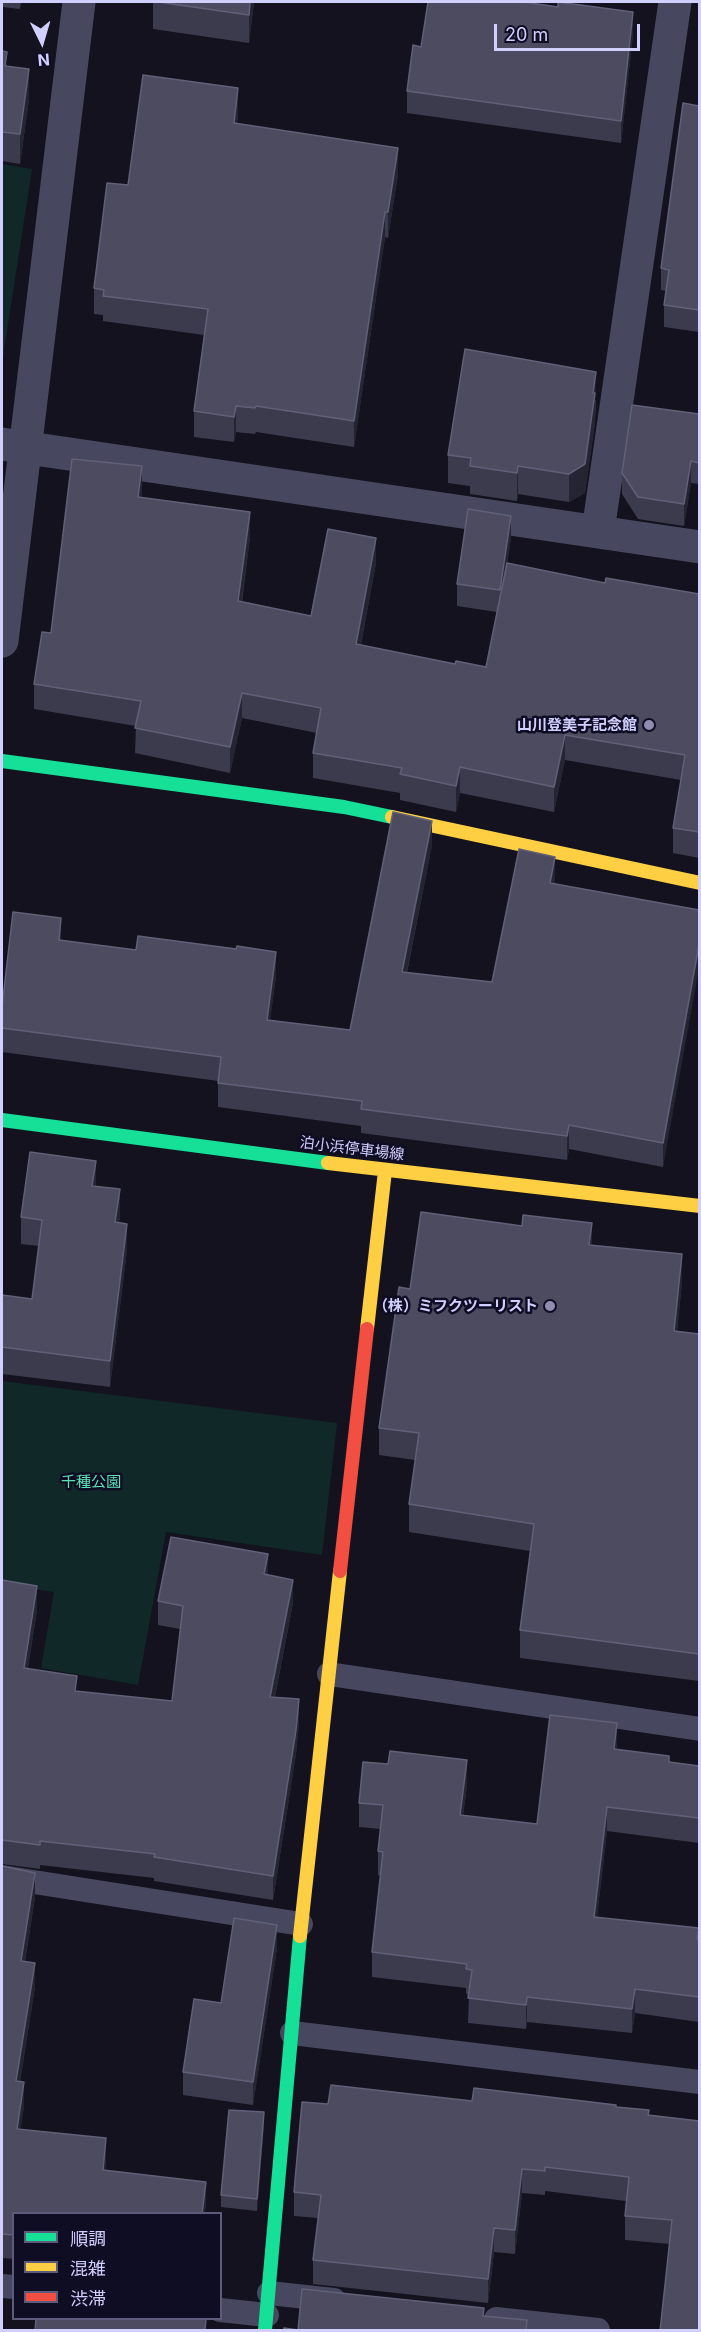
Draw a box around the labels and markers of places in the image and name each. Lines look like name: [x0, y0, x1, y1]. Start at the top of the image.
place label: 山川登美子記念館: [517, 716, 637, 734]
marker: 山川登美子記念館: [642, 718, 656, 732]
place label: （株）ミフクツーリスト: [373, 1297, 538, 1315]
marker: （株）ミフクツーリスト: [543, 1299, 557, 1313]

